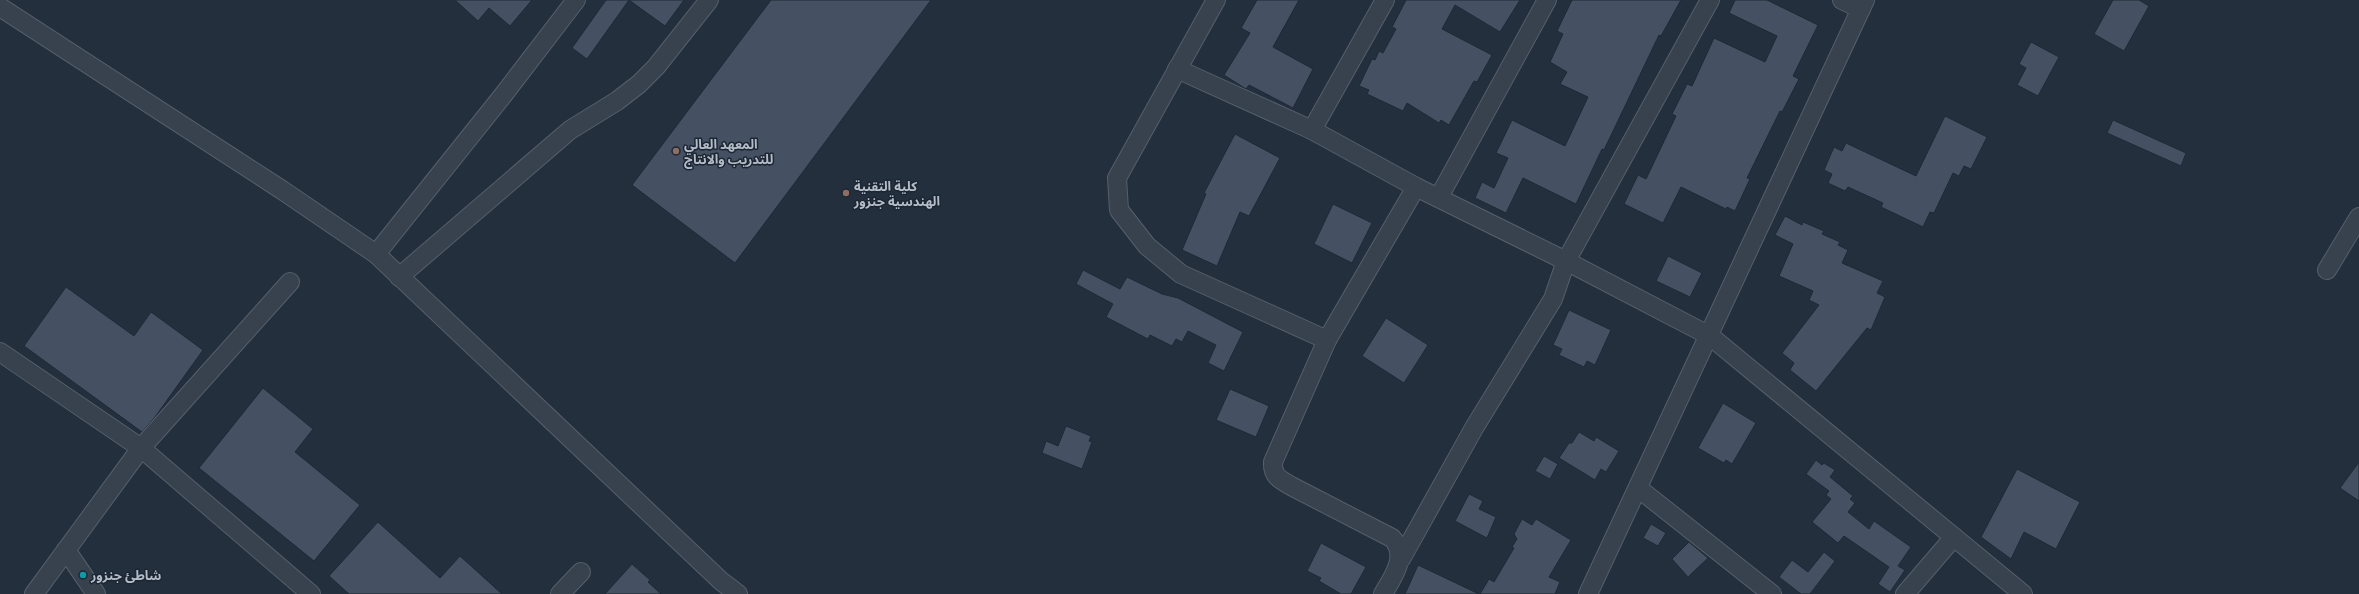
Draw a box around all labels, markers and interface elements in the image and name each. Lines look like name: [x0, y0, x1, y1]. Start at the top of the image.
place label: المعهد العالي للتدريب والانتاج: [684, 137, 773, 169]
marker: المعهد العالي للتدريب والانتاج: [671, 146, 681, 156]
place label: كلية التقنية الهندسية جنزور: [853, 179, 940, 209]
marker: كلية التقنية الهندسية جنزور: [841, 188, 851, 198]
place label: شاطئ جنزور: [90, 568, 161, 583]
marker: شاطئ جنزور: [78, 570, 88, 580]

